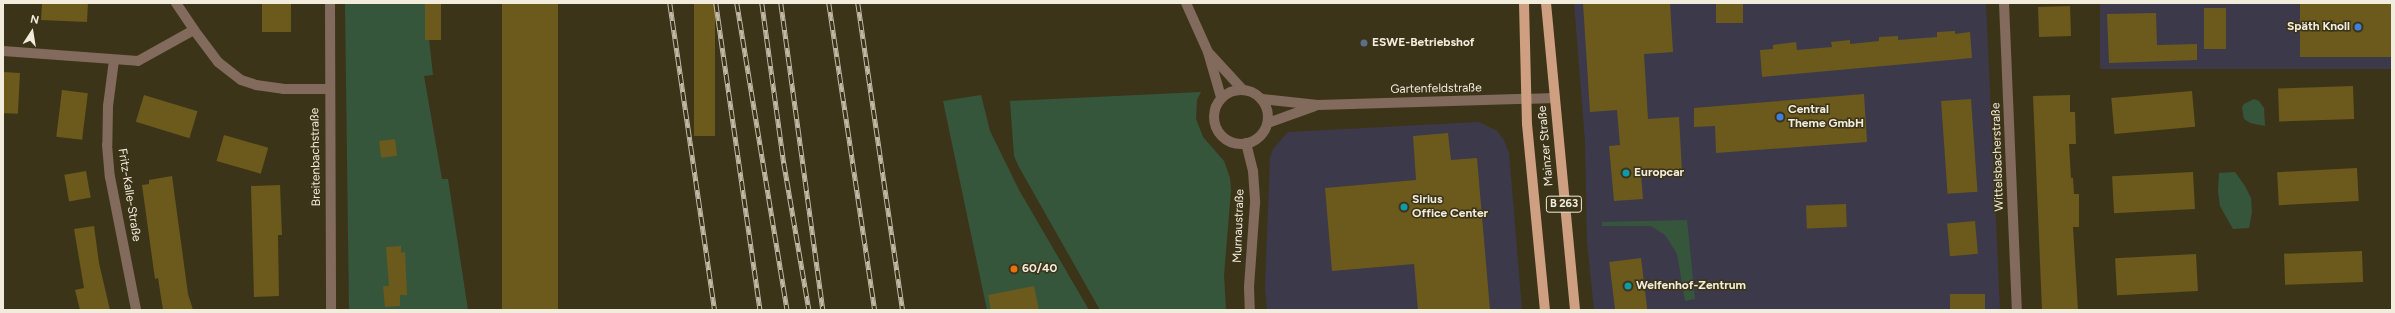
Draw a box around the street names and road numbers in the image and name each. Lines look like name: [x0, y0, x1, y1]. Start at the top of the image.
street label: Gartenfeldstraße: [1390, 81, 1482, 97]
street label: Wittelsbacherstraße: [1989, 102, 2007, 212]
street label: Mainzer Straße: [1535, 105, 1557, 187]
street label: Breitenbachstraße: [308, 108, 324, 206]
street label: Fritz-Kalle-Straße: [115, 147, 143, 243]
street label: Murnaustraße: [1231, 189, 1247, 263]
road number: B 263: [1545, 195, 1583, 213]

